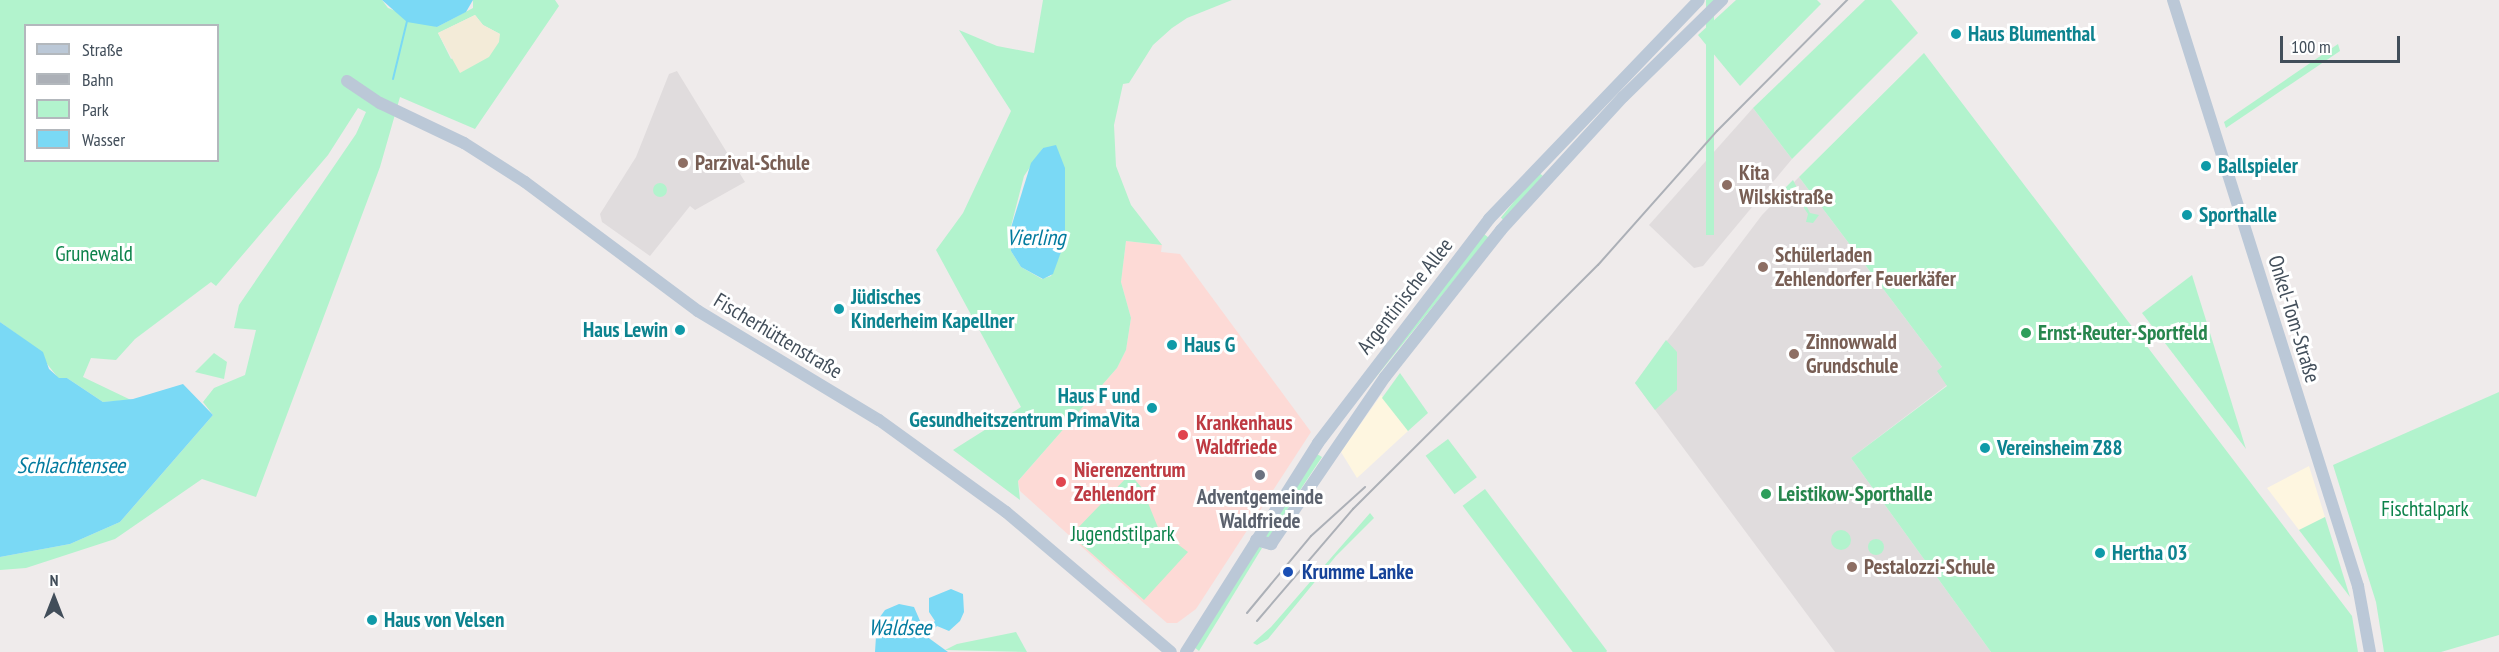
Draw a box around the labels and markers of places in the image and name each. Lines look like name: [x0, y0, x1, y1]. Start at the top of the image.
place label: Haus Blumenthal: [1968, 21, 2095, 47]
marker: Haus Blumenthal: [1949, 27, 1963, 41]
place label: Parzival-Schule: [695, 150, 810, 176]
place label: Ballspieler: [2218, 153, 2298, 179]
marker: Parzival-Schule: [676, 156, 690, 170]
marker: Ballspieler: [2199, 159, 2213, 173]
place label: Kita Wilskistraße: [1739, 160, 1833, 210]
marker: Kita Wilskistraße: [1720, 178, 1734, 192]
place label: Sporthalle: [2199, 202, 2277, 228]
marker: Sporthalle: [2180, 208, 2194, 222]
place label: Schülerladen Zehlendorfer Feuerkäfer: [1775, 242, 1956, 292]
marker: Schülerladen Zehlendorfer Feuerkäfer: [1756, 260, 1770, 274]
place label: Jüdisches Kinderheim Kapellner: [851, 284, 1014, 334]
marker: Jüdisches Kinderheim Kapellner: [832, 302, 846, 316]
place label: Haus Lewin: [583, 317, 668, 343]
place label: Ernst-Reuter-Sportfeld: [2038, 320, 2208, 346]
marker: Haus Lewin: [673, 323, 687, 337]
marker: Ernst-Reuter-Sportfeld: [2019, 326, 2033, 340]
place label: Zinnowwald Grundschule: [1806, 329, 1898, 379]
place label: Haus G: [1184, 332, 1235, 358]
marker: Haus G: [1165, 338, 1179, 352]
marker: Zinnowwald Grundschule: [1787, 347, 1801, 361]
place label: Haus F und Gesundheitszentrum PrimaVita: [909, 383, 1140, 433]
marker: Haus F und Gesundheitszentrum PrimaVita: [1145, 401, 1159, 415]
place label: Krankenhaus Waldfriede: [1196, 410, 1293, 460]
marker: Krankenhaus Waldfriede: [1174, 426, 1192, 444]
place label: Vereinsheim Z88: [1997, 435, 2123, 461]
marker: Vereinsheim Z88: [1978, 441, 1992, 455]
place label: Nierenzentrum Zehlendorf: [1074, 457, 1185, 507]
marker: Adventgemeinde Waldfriede: [1253, 468, 1267, 482]
marker: Nierenzentrum Zehlendorf: [1052, 473, 1070, 491]
place label: Leistikow-Sporthalle: [1778, 481, 1933, 507]
place label: Adventgemeinde Waldfriede: [1197, 484, 1323, 534]
marker: Leistikow-Sporthalle: [1759, 487, 1773, 501]
place label: Hertha 03: [2112, 540, 2187, 566]
marker: Hertha 03: [2093, 546, 2107, 560]
place label: Pestalozzi-Schule: [1864, 554, 1995, 580]
place label: Krumme Lanke: [1302, 559, 1414, 585]
marker: Pestalozzi-Schule: [1845, 560, 1859, 574]
marker: Krumme Lanke: [1279, 563, 1297, 581]
place label: Haus von Velsen: [384, 607, 505, 633]
marker: Haus von Velsen: [365, 613, 379, 627]

